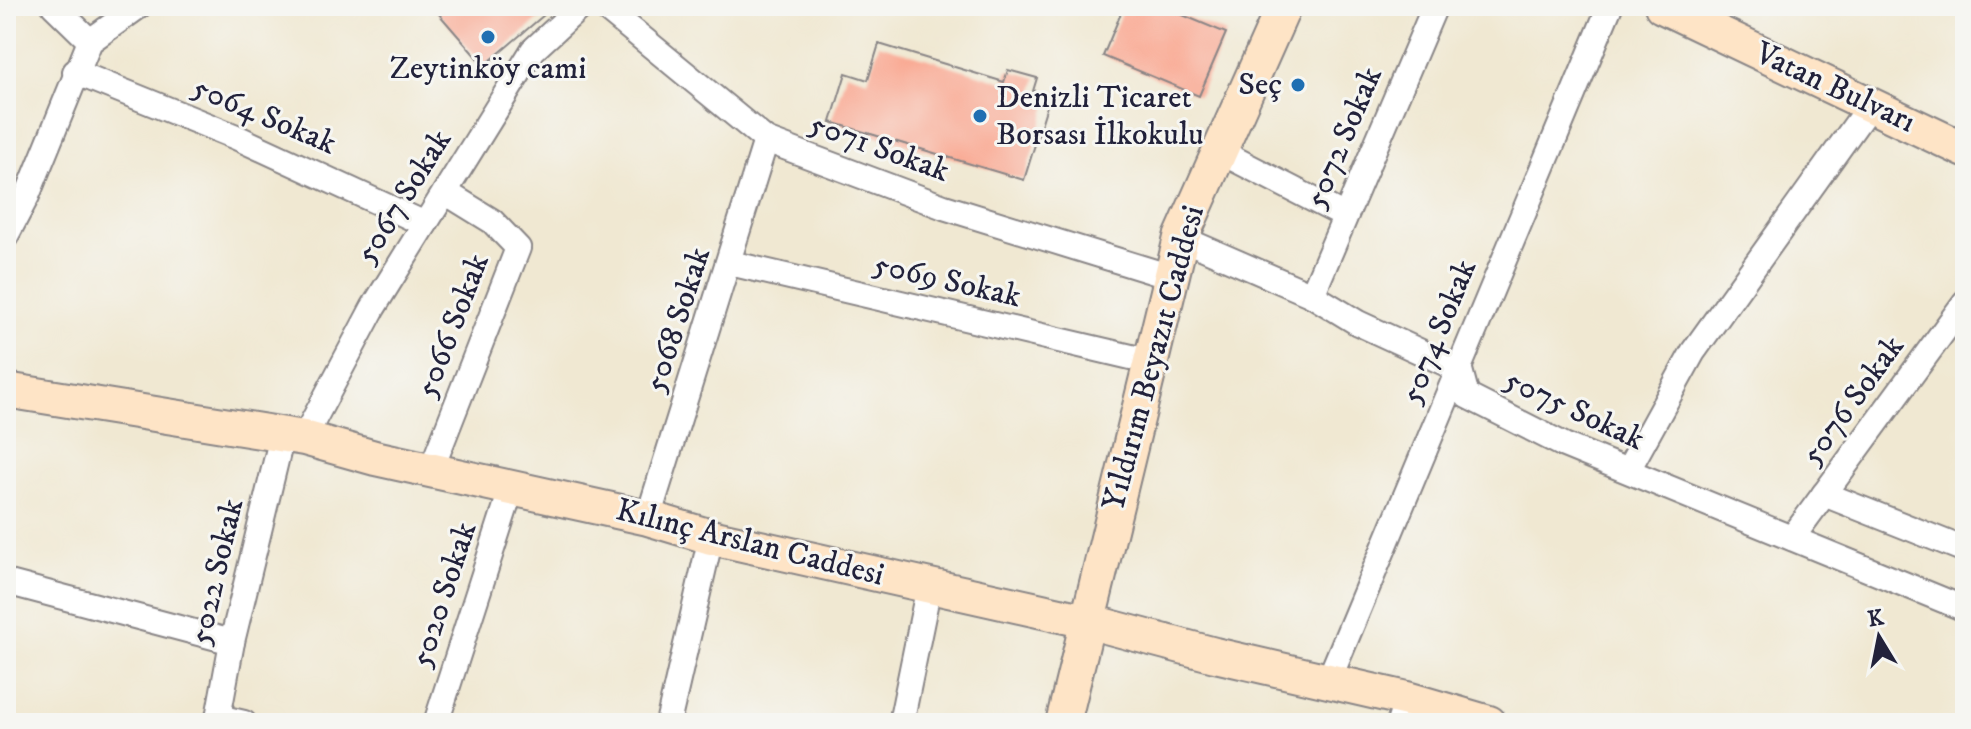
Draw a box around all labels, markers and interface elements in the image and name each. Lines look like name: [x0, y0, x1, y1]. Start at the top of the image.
marker: Zeytinköy cami: [479, 28, 497, 46]
street label: Vatan Bulvarı: [1748, 33, 1921, 143]
place label: Zeytinköy cami: [389, 49, 587, 89]
street label: 5072 Sokak: [1296, 61, 1392, 215]
place label: Seç: [1238, 65, 1282, 105]
street label: 5064 Sokak: [186, 68, 342, 164]
marker: Seç: [1289, 76, 1307, 94]
place label: Denizli Ticaret Borsası İlkokulu: [996, 78, 1204, 155]
street label: 5071 Sokak: [803, 104, 955, 192]
marker: Denizli Ticaret Borsası İlkokulu: [971, 107, 989, 125]
street label: 5067 Sokak: [347, 122, 461, 272]
street label: Yıldırım Beyazıt Caddesi: [1094, 201, 1214, 515]
street label: 5068 Sokak: [636, 242, 720, 398]
street label: 5069 Sokak: [869, 245, 1025, 317]
street label: 5066 Sokak: [407, 248, 499, 404]
street label: 5074 Sokak: [1392, 254, 1486, 410]
street label: 5076 Sokak: [1792, 328, 1914, 474]
street label: 5075 Sokak: [1497, 360, 1651, 460]
street label: Kılınç Arslan Caddesi: [612, 490, 888, 596]
street label: 5022 Sokak: [181, 495, 253, 649]
street label: 5020 Sokak: [402, 517, 486, 673]
north arrow: [1839, 597, 1919, 677]
text: K: [1866, 604, 1886, 633]

